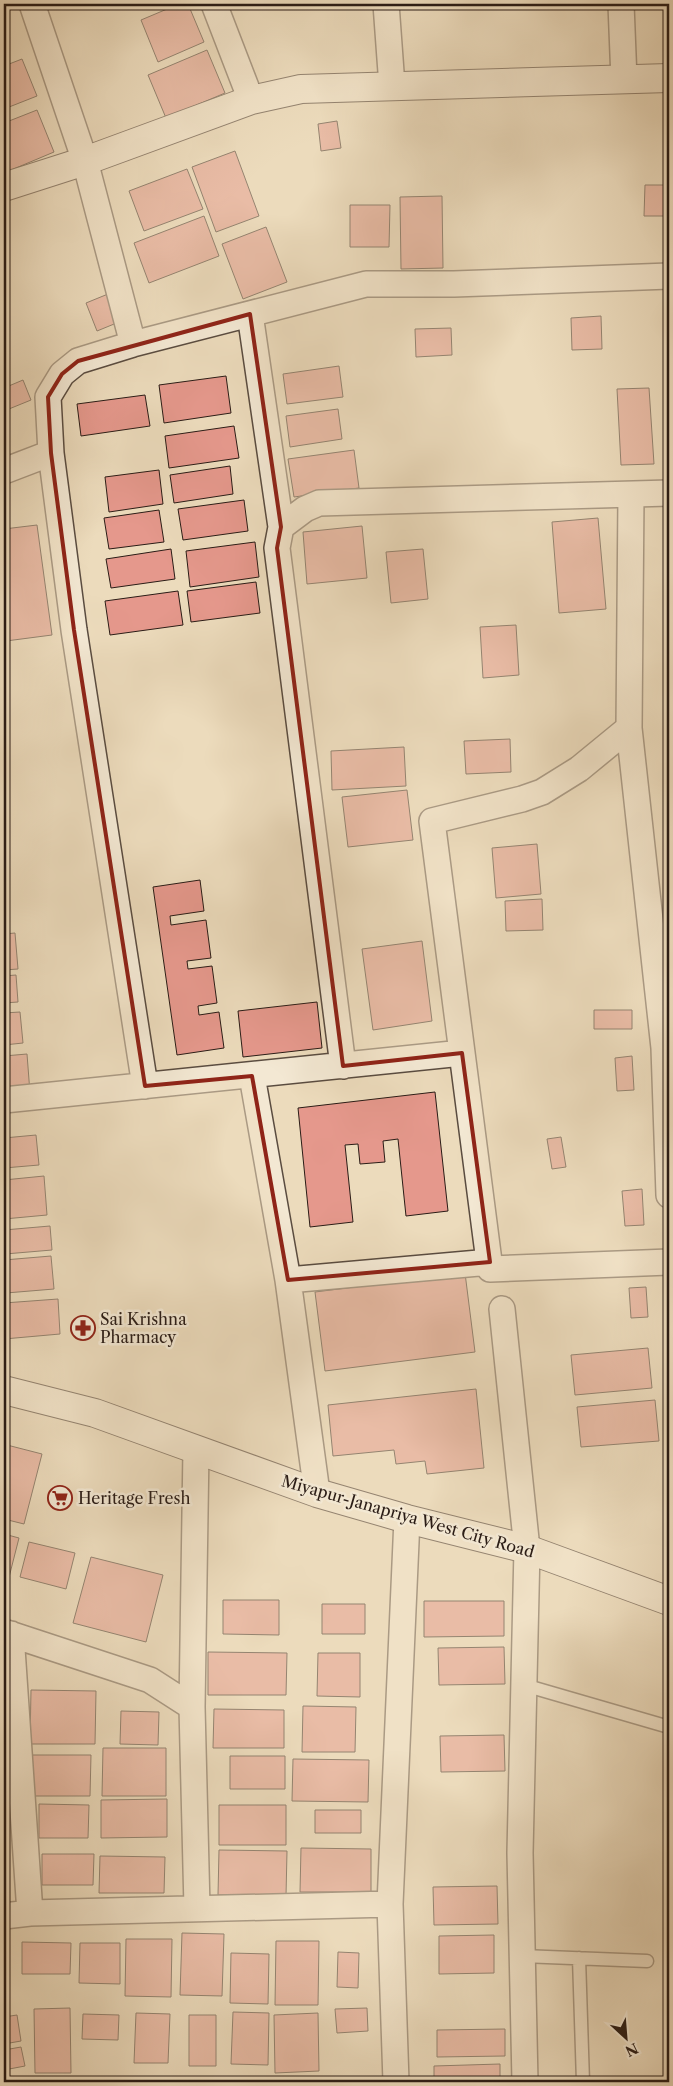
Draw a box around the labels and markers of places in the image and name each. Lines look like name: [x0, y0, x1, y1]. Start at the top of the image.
place label: Sai Krishna Pharmacy: [100, 1309, 187, 1347]
pharmacy icon: Sai Krishna Pharmacy: [70, 1315, 96, 1341]
supermarket icon: Heritage Fresh: [47, 1485, 73, 1511]
place label: Heritage Fresh: [78, 1488, 190, 1508]

